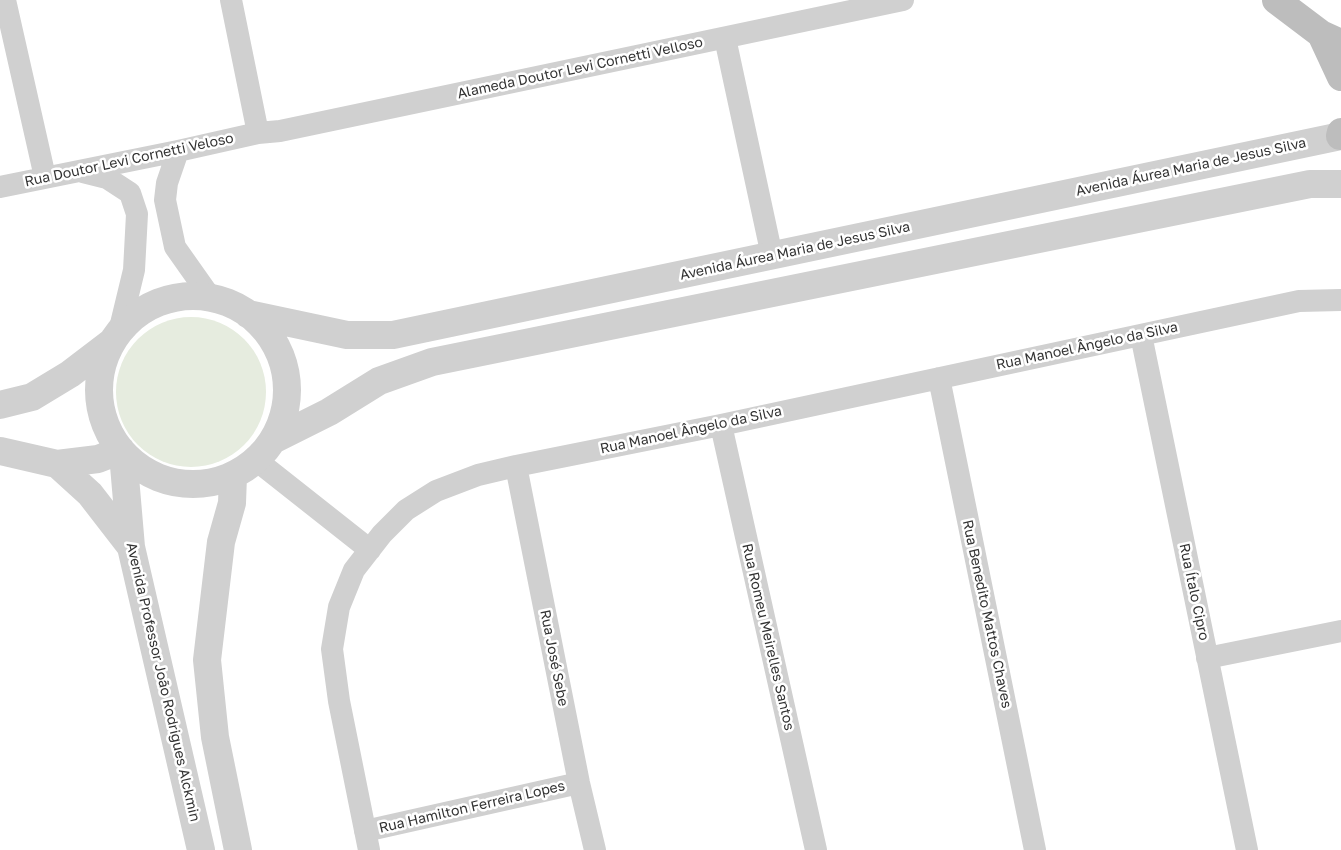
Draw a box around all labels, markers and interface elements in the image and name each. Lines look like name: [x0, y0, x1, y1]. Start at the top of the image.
street label: Alameda Doutor Levi Cornetti Velloso: [456, 34, 704, 102]
street label: Rua Doutor Levi Cornetti Veloso: [23, 130, 235, 190]
street label: Avenida Áurea Maria de Jesus Silva: [1074, 134, 1308, 200]
street label: Avenida Áurea Maria de Jesus Silva: [678, 218, 912, 284]
street label: Rua Manoel Ângelo da Silva: [995, 319, 1179, 373]
street label: Rua Manoel Ângelo da Silva: [599, 403, 783, 457]
street label: Rua Benedito Mattos Chaves: [959, 518, 1015, 710]
street label: Avenida Professor João Rodrigues Alckmin: [123, 541, 203, 823]
street label: Rua Romeu Meirelles Santos: [738, 542, 798, 732]
street label: Rua Ítalo Cipro: [1176, 542, 1212, 642]
street label: Rua José Sebe: [536, 608, 572, 708]
street label: Rua Hamilton Ferreira Lopes: [377, 777, 567, 837]

